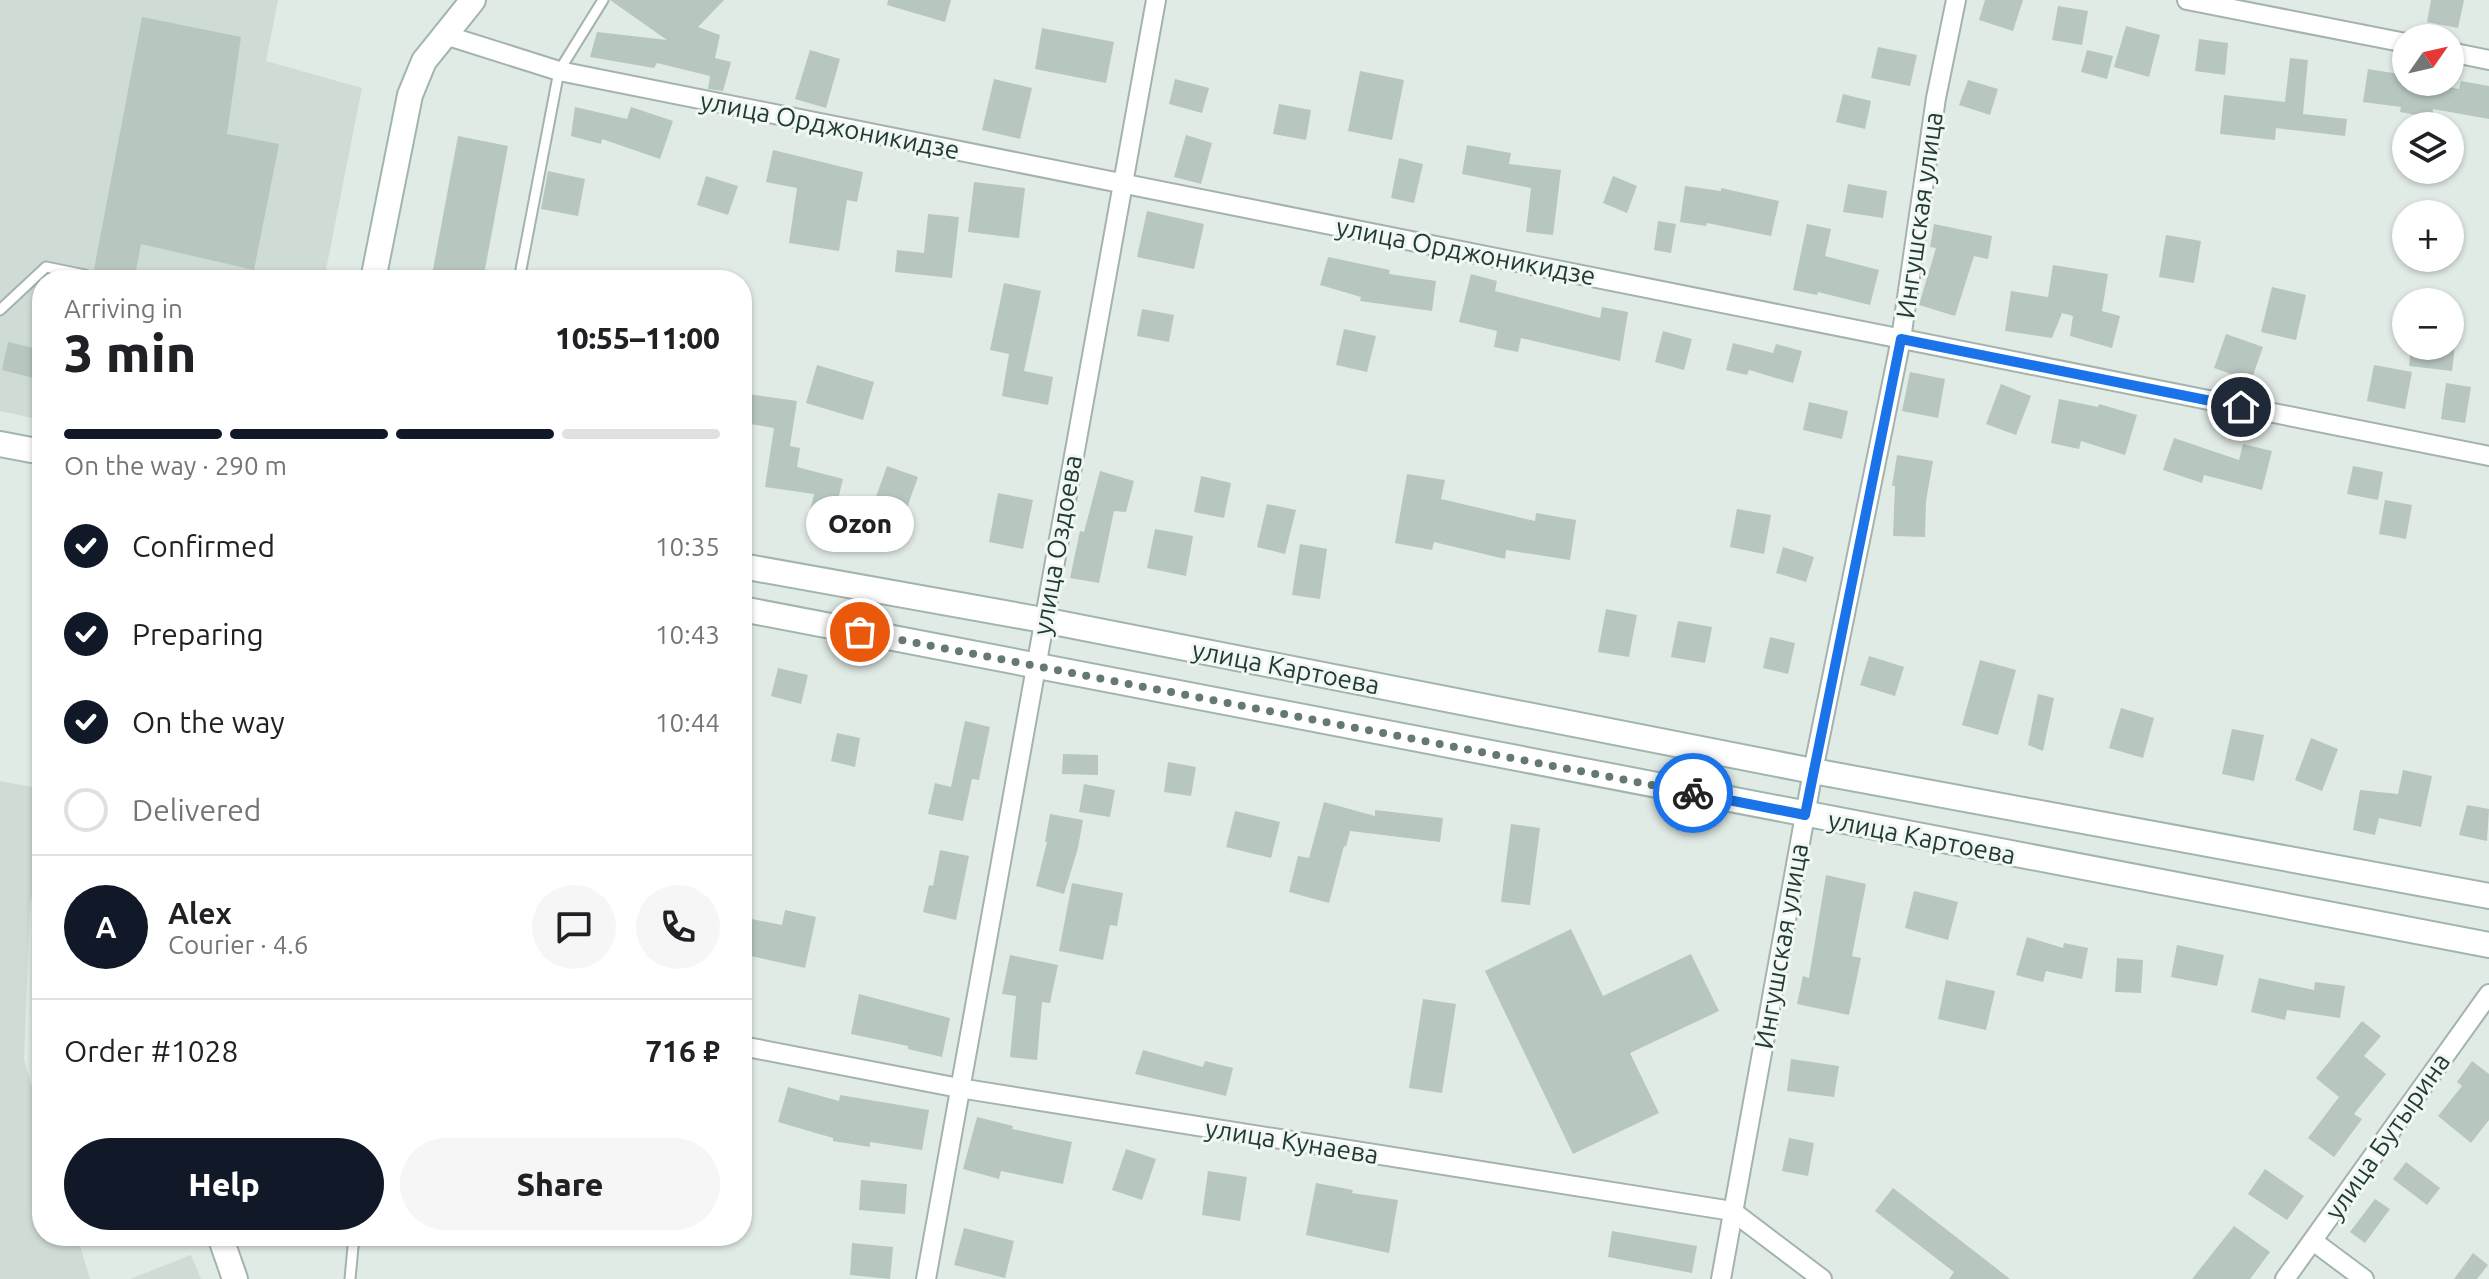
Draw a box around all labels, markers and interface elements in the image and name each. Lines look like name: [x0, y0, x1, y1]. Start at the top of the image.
north arrow: [2392, 24, 2464, 96]
map controls: [2392, 24, 2464, 360]
street label: улица Орджоникидзе: [698, 86, 962, 164]
street label: Ингушская улица: [1890, 110, 1948, 320]
button: layers: [2392, 112, 2464, 184]
button: +: [2392, 200, 2464, 272]
street label: улица Орджоникидзе: [1334, 212, 1598, 290]
button: −: [2392, 288, 2464, 360]
text: Arriving in: [64, 294, 183, 323]
text: 10:55–11:00: [555, 321, 720, 355]
text: 3 min: [64, 324, 196, 382]
pin: [2207, 373, 2275, 441]
icon: home: [2219, 385, 2263, 429]
text: On the way · 290 m: [64, 451, 287, 480]
street label: улица Оздоева: [1027, 453, 1087, 637]
callout: Ozon: [806, 496, 914, 552]
text: Ozon: [828, 509, 892, 538]
icon: check: [64, 524, 108, 568]
text: Confirmed: [132, 529, 275, 563]
text: 10:35: [655, 532, 720, 561]
pin: [826, 598, 894, 666]
icon: bag: [838, 610, 882, 654]
icon: check: [64, 612, 108, 656]
text: Preparing: [132, 617, 264, 651]
text: 10:43: [655, 620, 720, 649]
street label: улица Картоева: [1190, 635, 1382, 699]
icon: check: [64, 700, 108, 744]
text: On the way: [132, 705, 285, 739]
text: 10:44: [655, 708, 720, 737]
courier: [1653, 753, 1733, 833]
icon: bike: [1671, 771, 1715, 815]
text: Delivered: [132, 793, 261, 827]
street label: улица Картоева: [1826, 805, 2018, 869]
street label: Ингушская улица: [1749, 841, 1813, 1051]
button: chat: [532, 885, 616, 969]
button: phone: [636, 885, 720, 969]
text: Alex: [168, 896, 232, 930]
text: A: [95, 910, 117, 944]
text: Courier · 4.6: [168, 930, 308, 959]
text: Order #1028: [64, 1034, 238, 1068]
text: 716 ₽: [645, 1034, 720, 1068]
street label: улица Бутырина: [2319, 1047, 2455, 1225]
street label: улица Кунаева: [1203, 1113, 1381, 1169]
button: Help: [64, 1138, 384, 1230]
button: Share: [400, 1138, 720, 1230]

